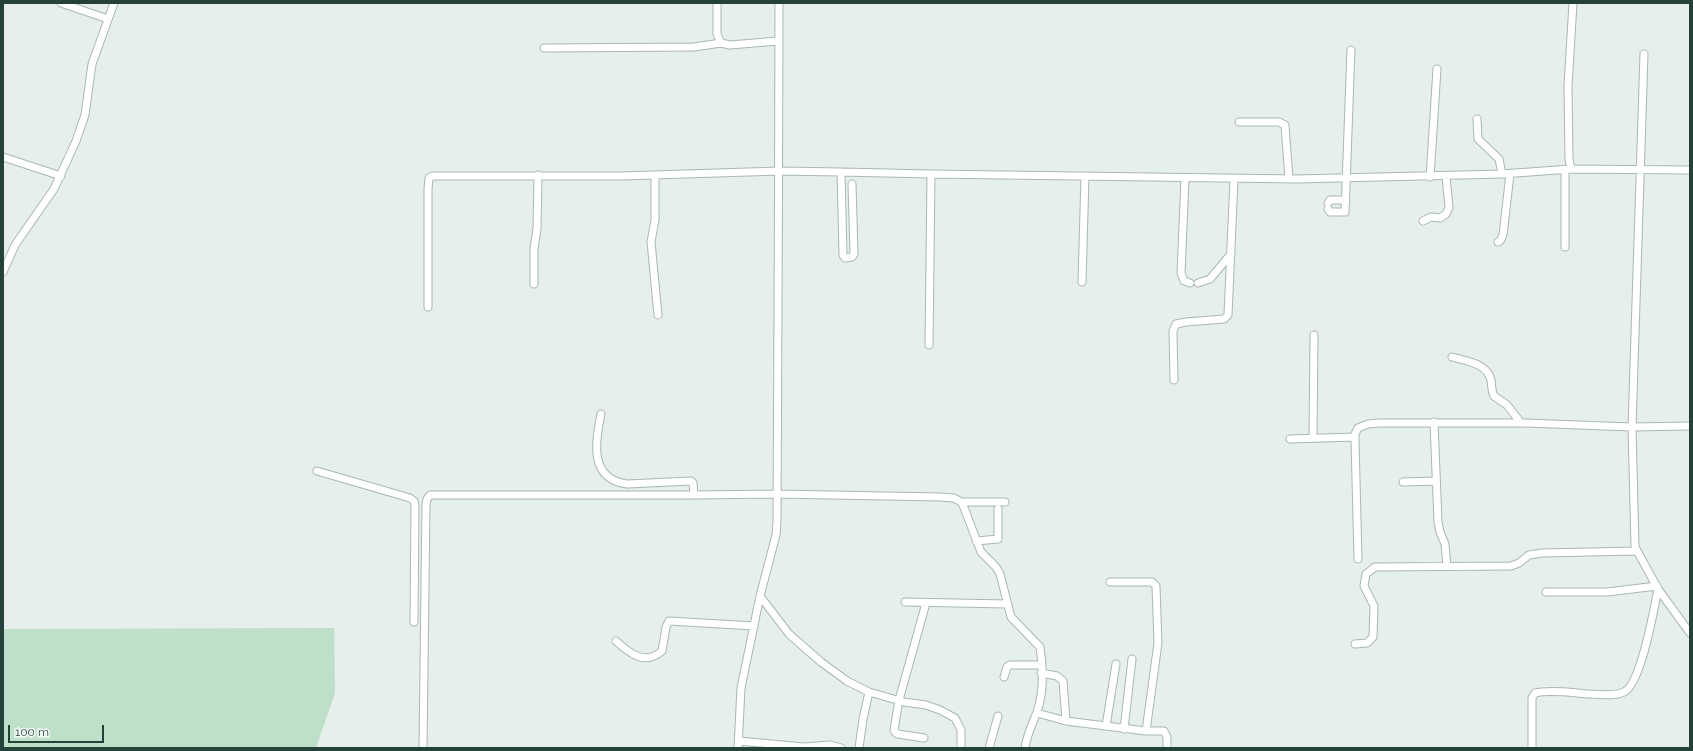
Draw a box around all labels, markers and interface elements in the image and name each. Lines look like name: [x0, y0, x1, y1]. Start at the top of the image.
scale bar: [10, 717, 106, 743]
text: 100 m: [15, 725, 49, 739]

